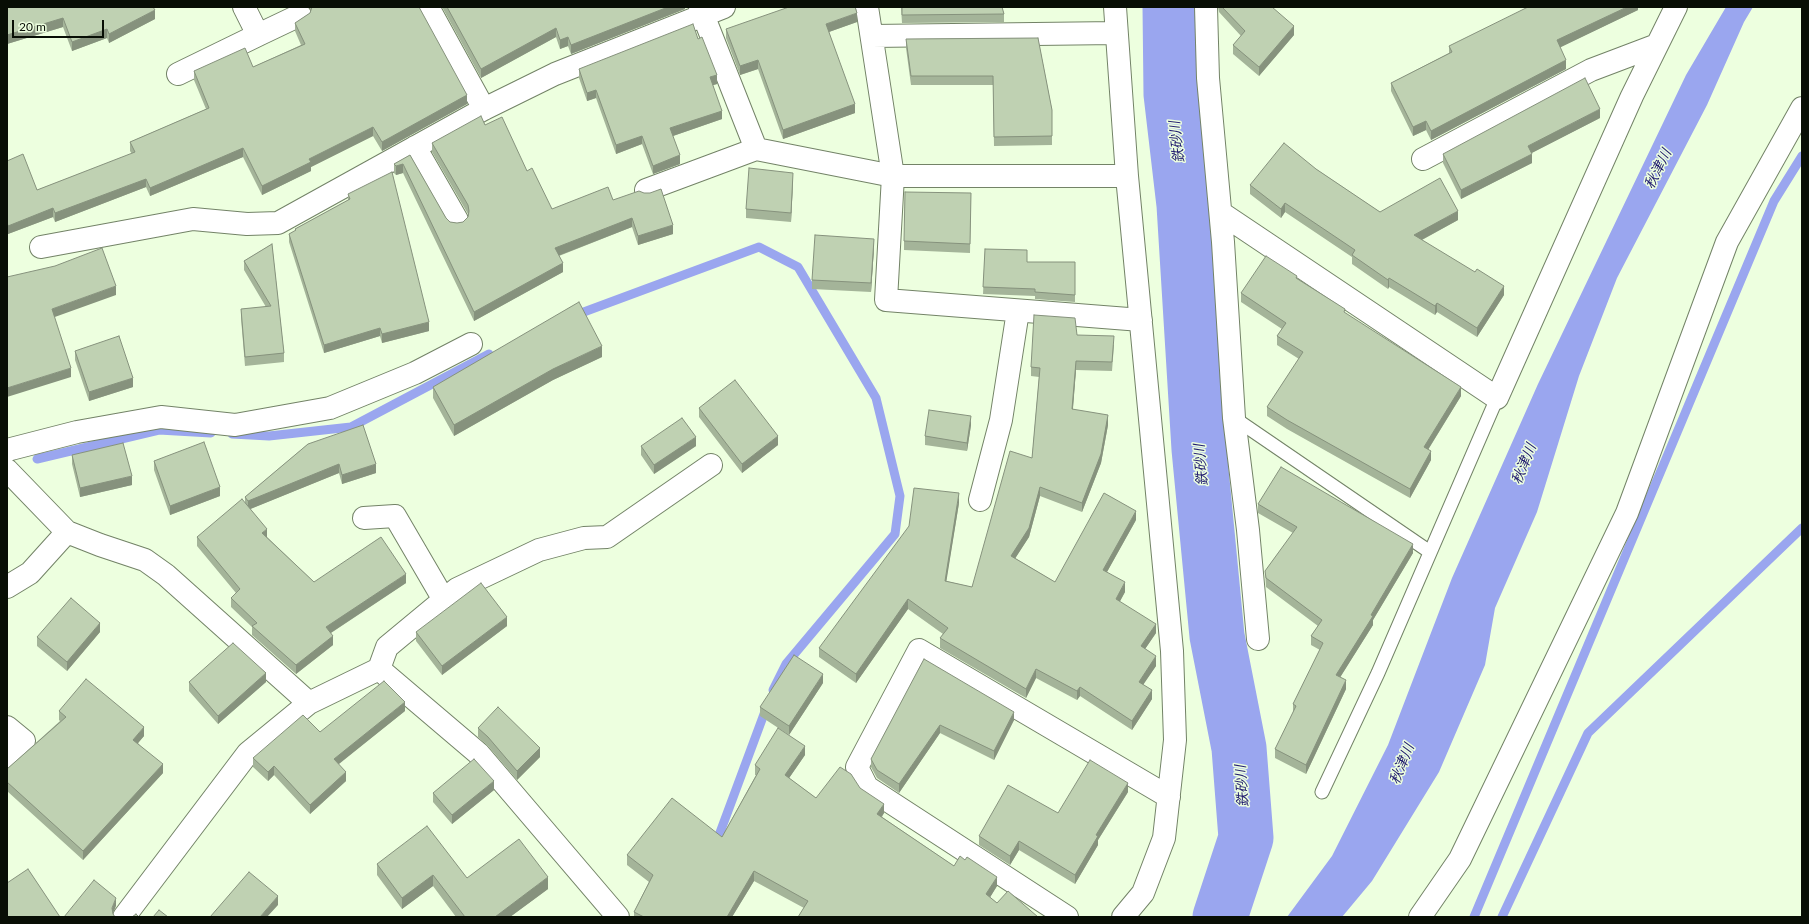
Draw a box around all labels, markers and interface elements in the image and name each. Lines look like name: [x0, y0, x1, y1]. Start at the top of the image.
scale bar: [14, 12, 106, 38]
text: 20 m: [19, 19, 46, 34]
water label: 鉄砂川: [1166, 120, 1188, 164]
water label: 秋津川: [1641, 146, 1675, 192]
water label: 秋津川: [1508, 441, 1540, 487]
water label: 鉄砂川: [1191, 443, 1211, 487]
water label: 秋津川: [1386, 741, 1418, 787]
water label: 鉄砂川: [1232, 764, 1252, 808]

